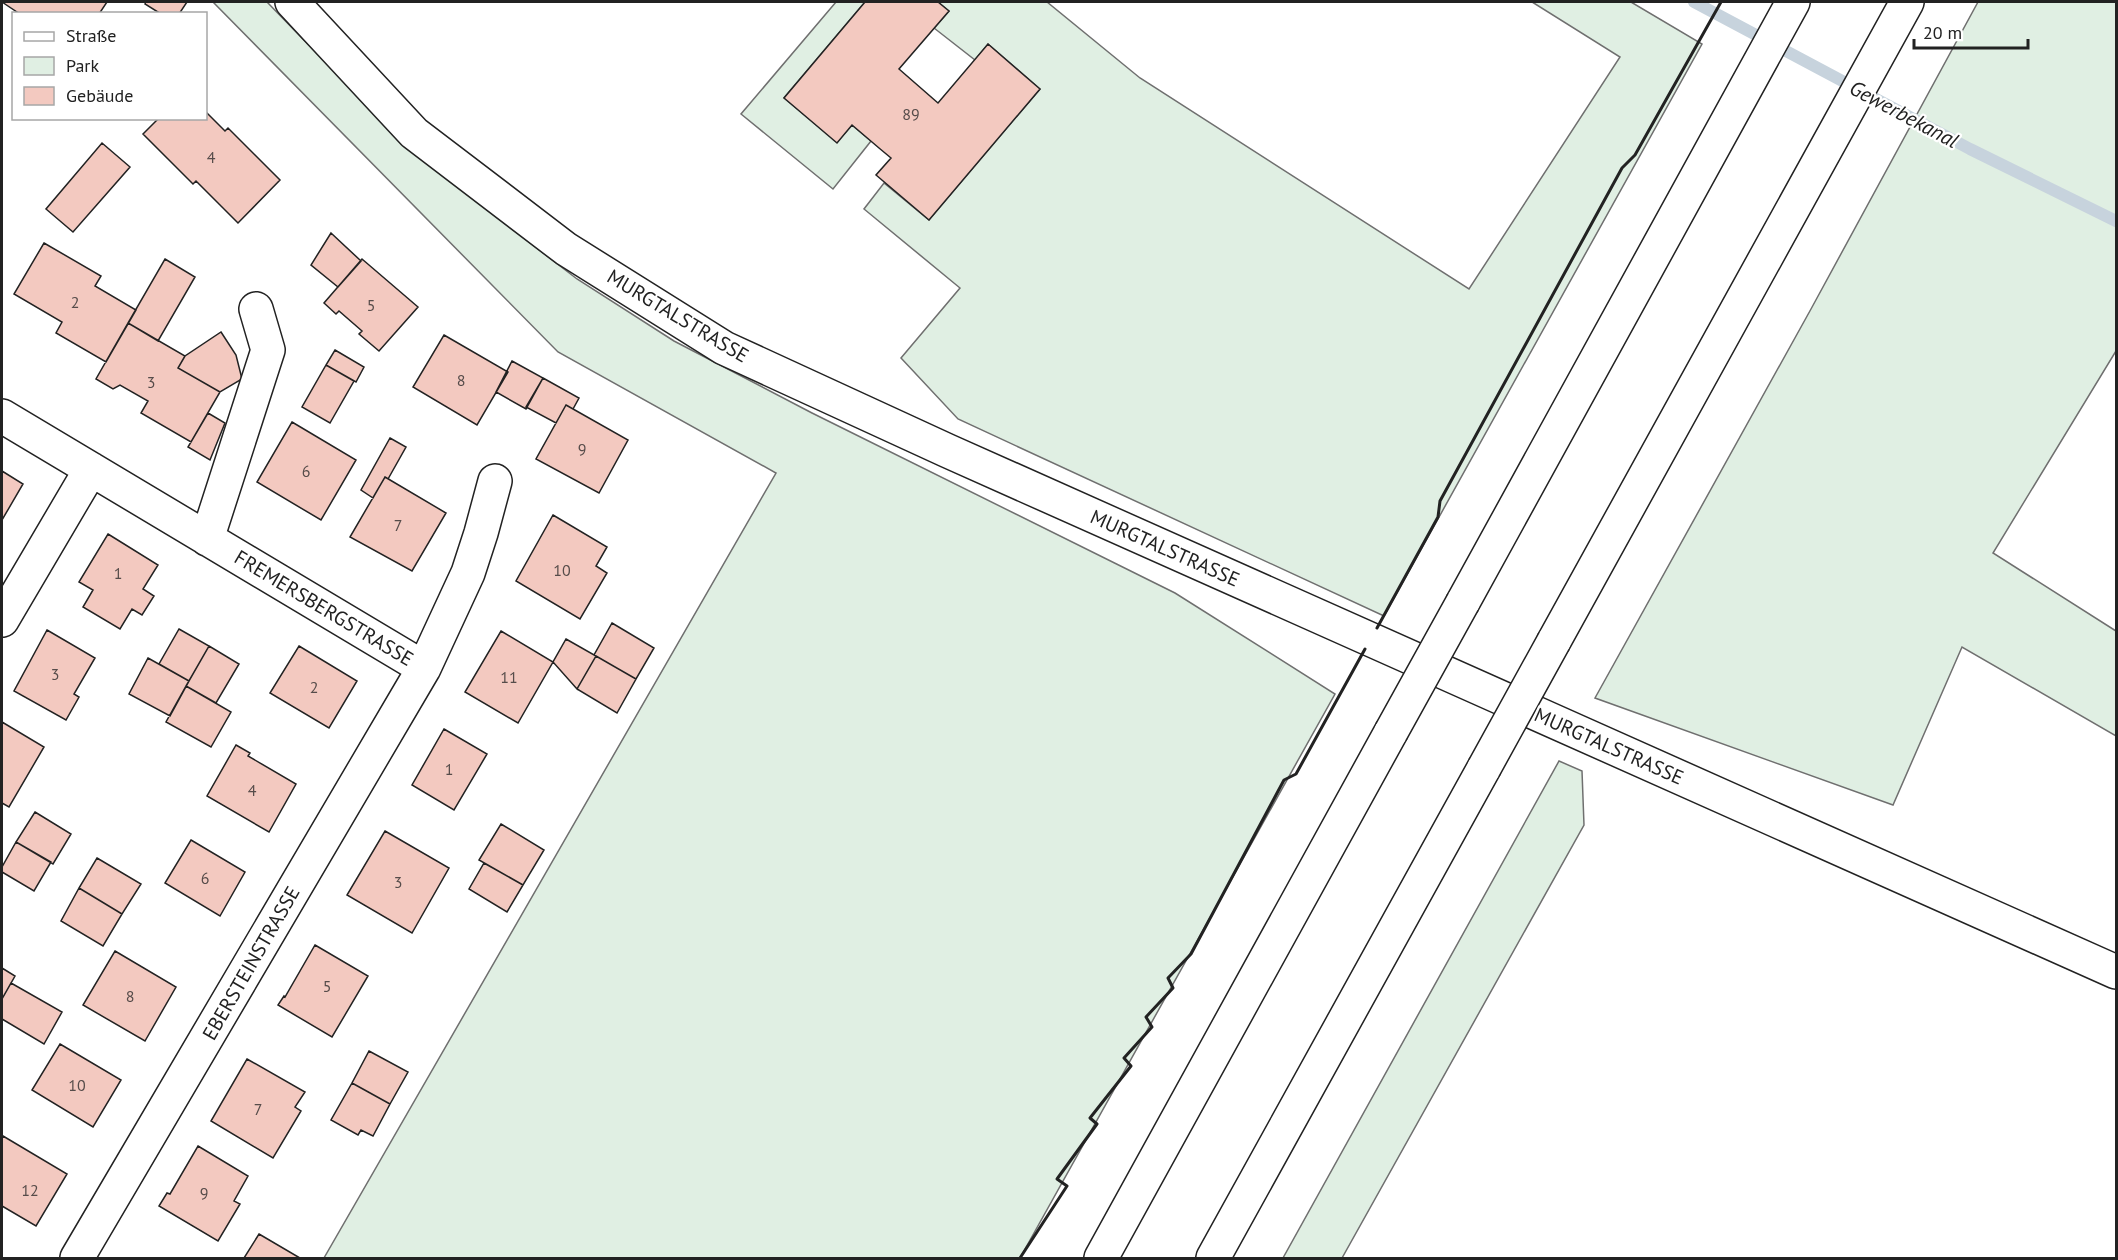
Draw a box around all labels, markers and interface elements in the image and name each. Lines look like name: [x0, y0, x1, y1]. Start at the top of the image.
legend: [12, 12, 207, 120]
scale bar: [1914, 12, 2028, 50]
text: 20 m: [1923, 21, 1962, 44]
text: Straße: [66, 24, 117, 47]
text: Park: [66, 54, 99, 77]
water label: Gewerbekanal: [1845, 74, 1963, 154]
text: Gebäude: [66, 84, 133, 107]
house number: 89: [902, 104, 920, 124]
house number: 4: [207, 147, 216, 167]
street label: MURGTALSTRASSE: [602, 263, 754, 369]
house number: 2: [71, 292, 79, 312]
house number: 5: [367, 295, 375, 315]
house number: 8: [457, 370, 465, 390]
house number: 3: [147, 372, 155, 392]
house number: 9: [578, 439, 586, 459]
house number: 6: [302, 461, 310, 481]
street label: MURGTALSTRASSE: [1086, 503, 1244, 593]
house number: 7: [394, 515, 402, 535]
street label: FREMERSBERGSTRASSE: [230, 544, 418, 672]
house number: 10: [553, 560, 571, 580]
house number: 1: [114, 563, 122, 583]
house number: 3: [51, 664, 59, 684]
house number: 11: [500, 667, 518, 687]
house number: 2: [310, 677, 318, 697]
street label: MURGTALSTRASSE: [1530, 701, 1688, 791]
house number: 1: [445, 759, 453, 779]
house number: 4: [248, 780, 257, 800]
house number: 6: [201, 868, 209, 888]
house number: 3: [394, 872, 402, 892]
street label: EBERSTEINSTRASSE: [196, 881, 306, 1045]
house number: 5: [323, 976, 331, 996]
house number: 8: [126, 986, 134, 1006]
house number: 10: [68, 1075, 86, 1095]
house number: 7: [254, 1099, 262, 1119]
house number: 12: [21, 1180, 39, 1200]
house number: 9: [200, 1183, 208, 1203]

